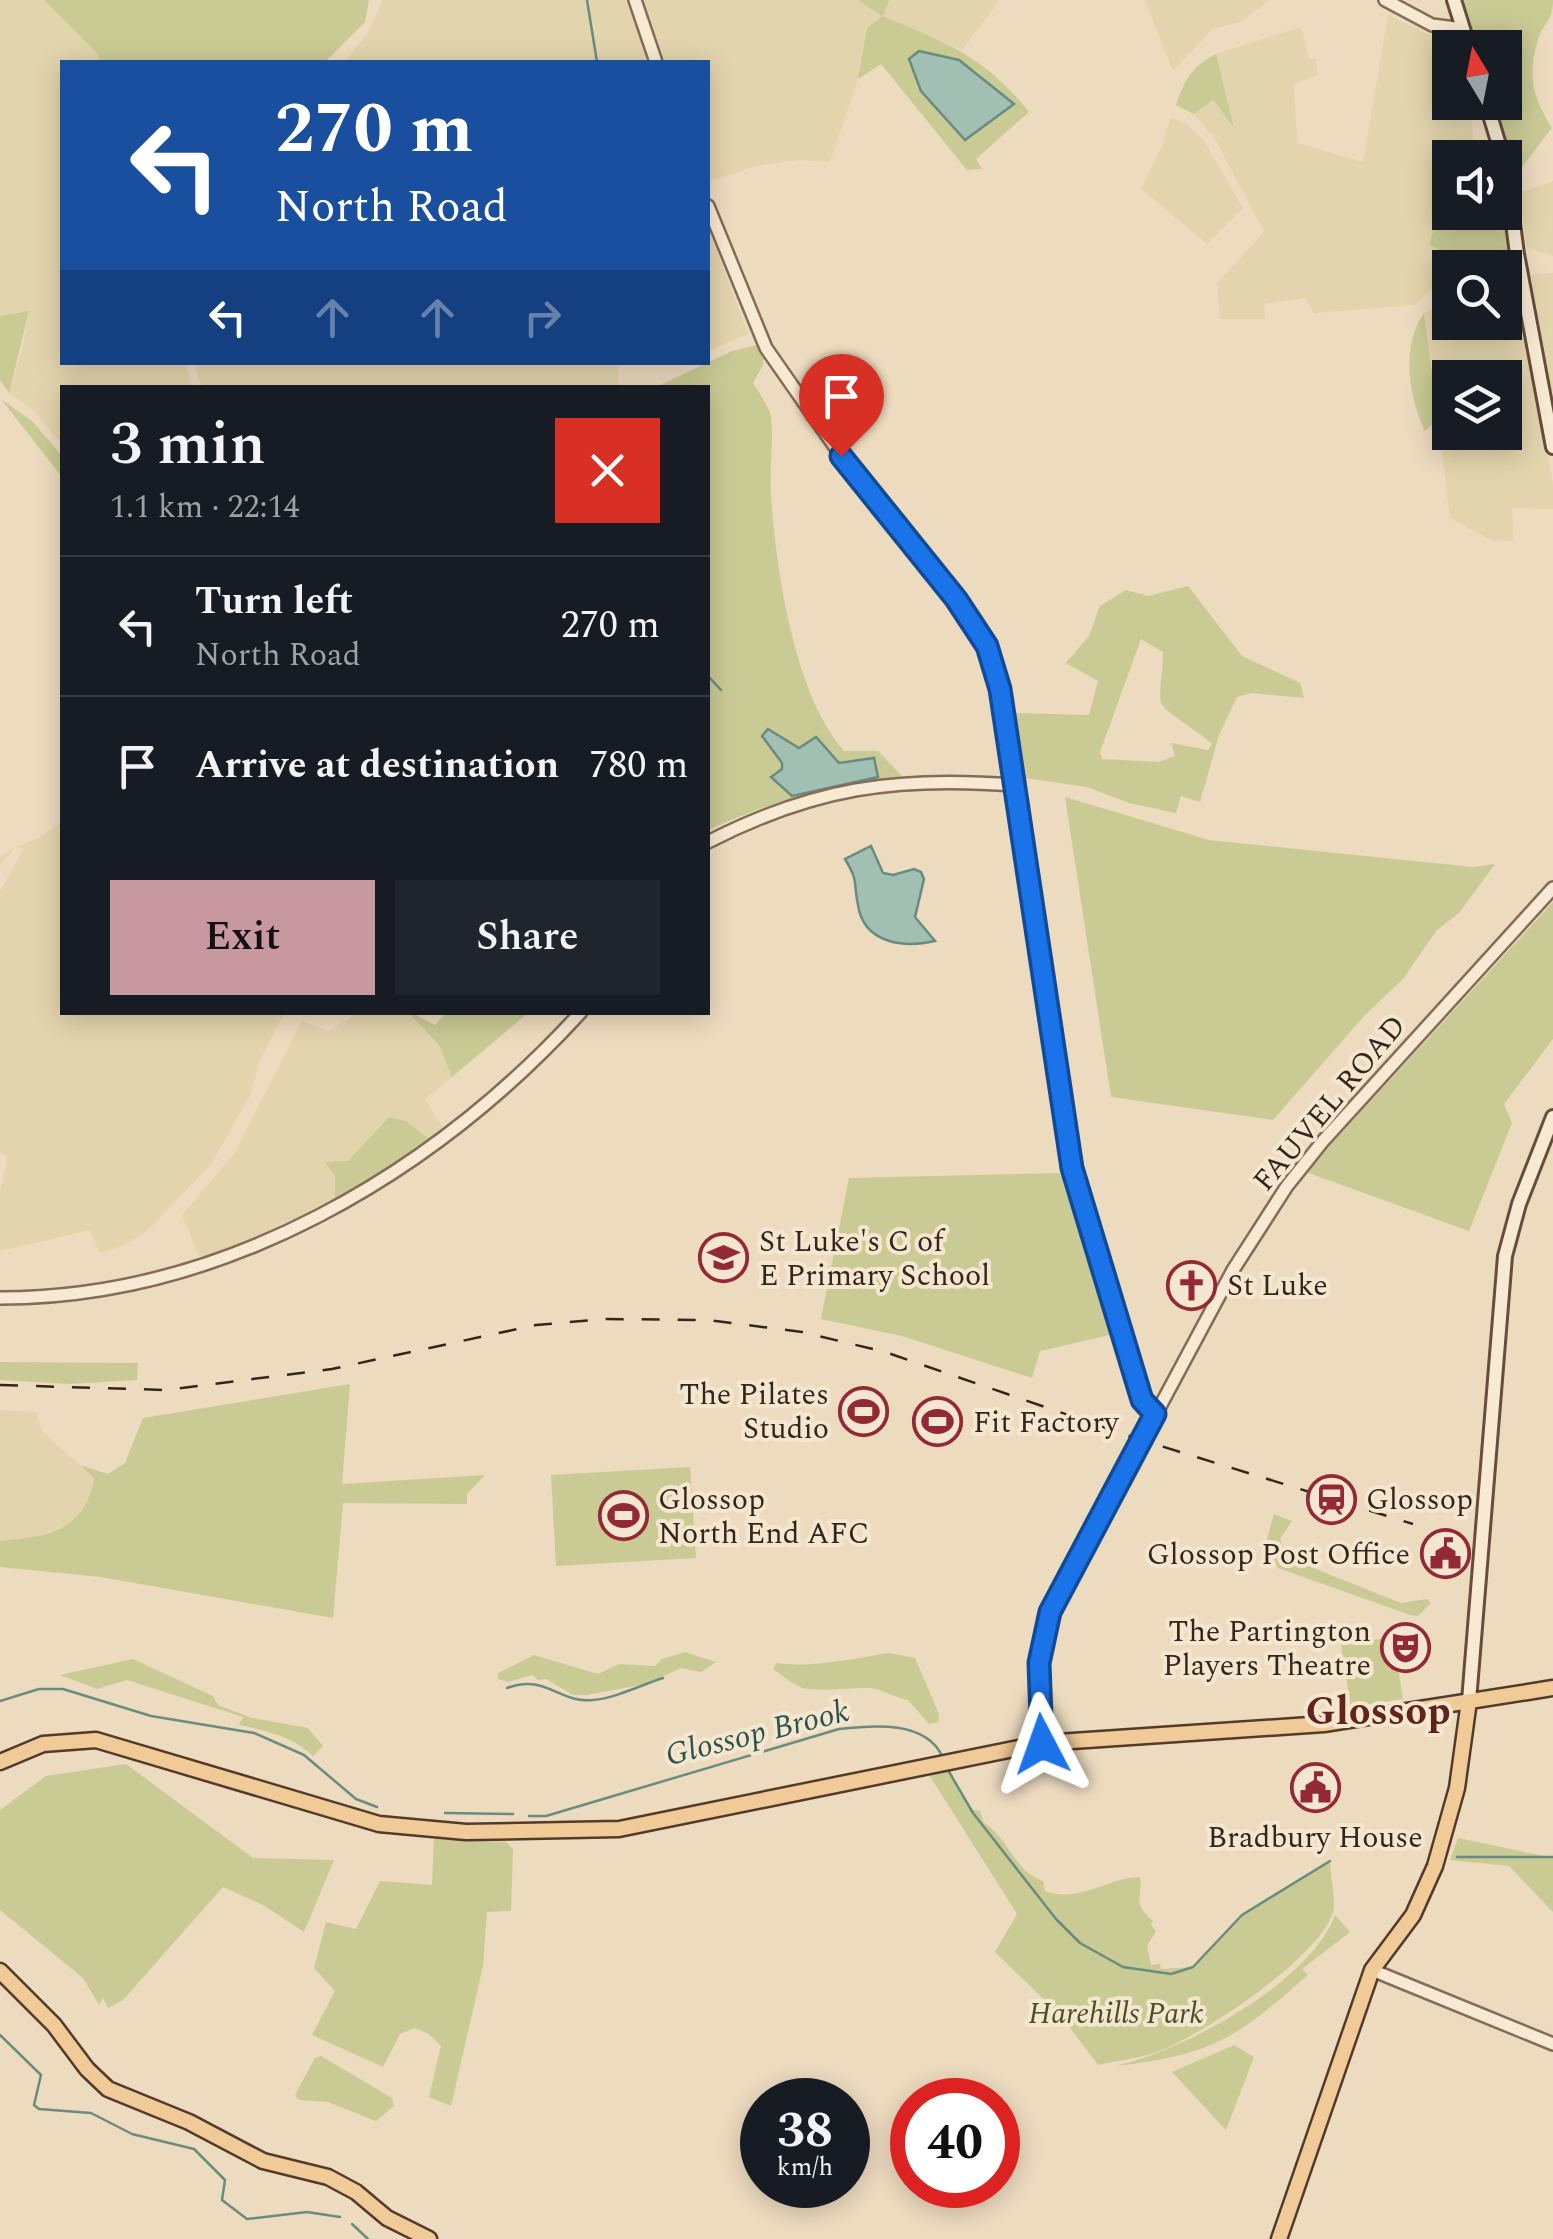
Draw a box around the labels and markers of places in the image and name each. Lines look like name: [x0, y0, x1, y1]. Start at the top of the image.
pin: [799, 354, 884, 457]
place label: St Luke's C of E Primary School: [759, 1219, 990, 1299]
school or university icon: St Luke's C of E Primary School: [698, 1232, 750, 1284]
church icon: St Luke: [1166, 1259, 1218, 1311]
place label: St Luke: [1227, 1263, 1328, 1309]
place label: The Pilates Studio: [679, 1372, 829, 1452]
sports icon: The Pilates Studio: [838, 1385, 890, 1437]
sports icon: Fit Factory: [912, 1396, 964, 1448]
place label: Fit Factory: [973, 1400, 1120, 1446]
station icon: Glossop: [1305, 1473, 1357, 1525]
place label: Glossop North End AFC: [658, 1477, 870, 1557]
place label: Glossop: [1366, 1477, 1473, 1523]
sports icon: Glossop North End AFC: [597, 1490, 649, 1542]
public building icon: Glossop Post Office: [1419, 1528, 1471, 1580]
place label: Glossop Post Office: [1147, 1532, 1410, 1578]
place label: The Partington Players Theatre: [1163, 1609, 1371, 1689]
theatre icon: The Partington Players Theatre: [1380, 1622, 1432, 1674]
public building icon: Bradbury House: [1289, 1762, 1341, 1814]
place label: Bradbury House: [1207, 1815, 1423, 1861]

